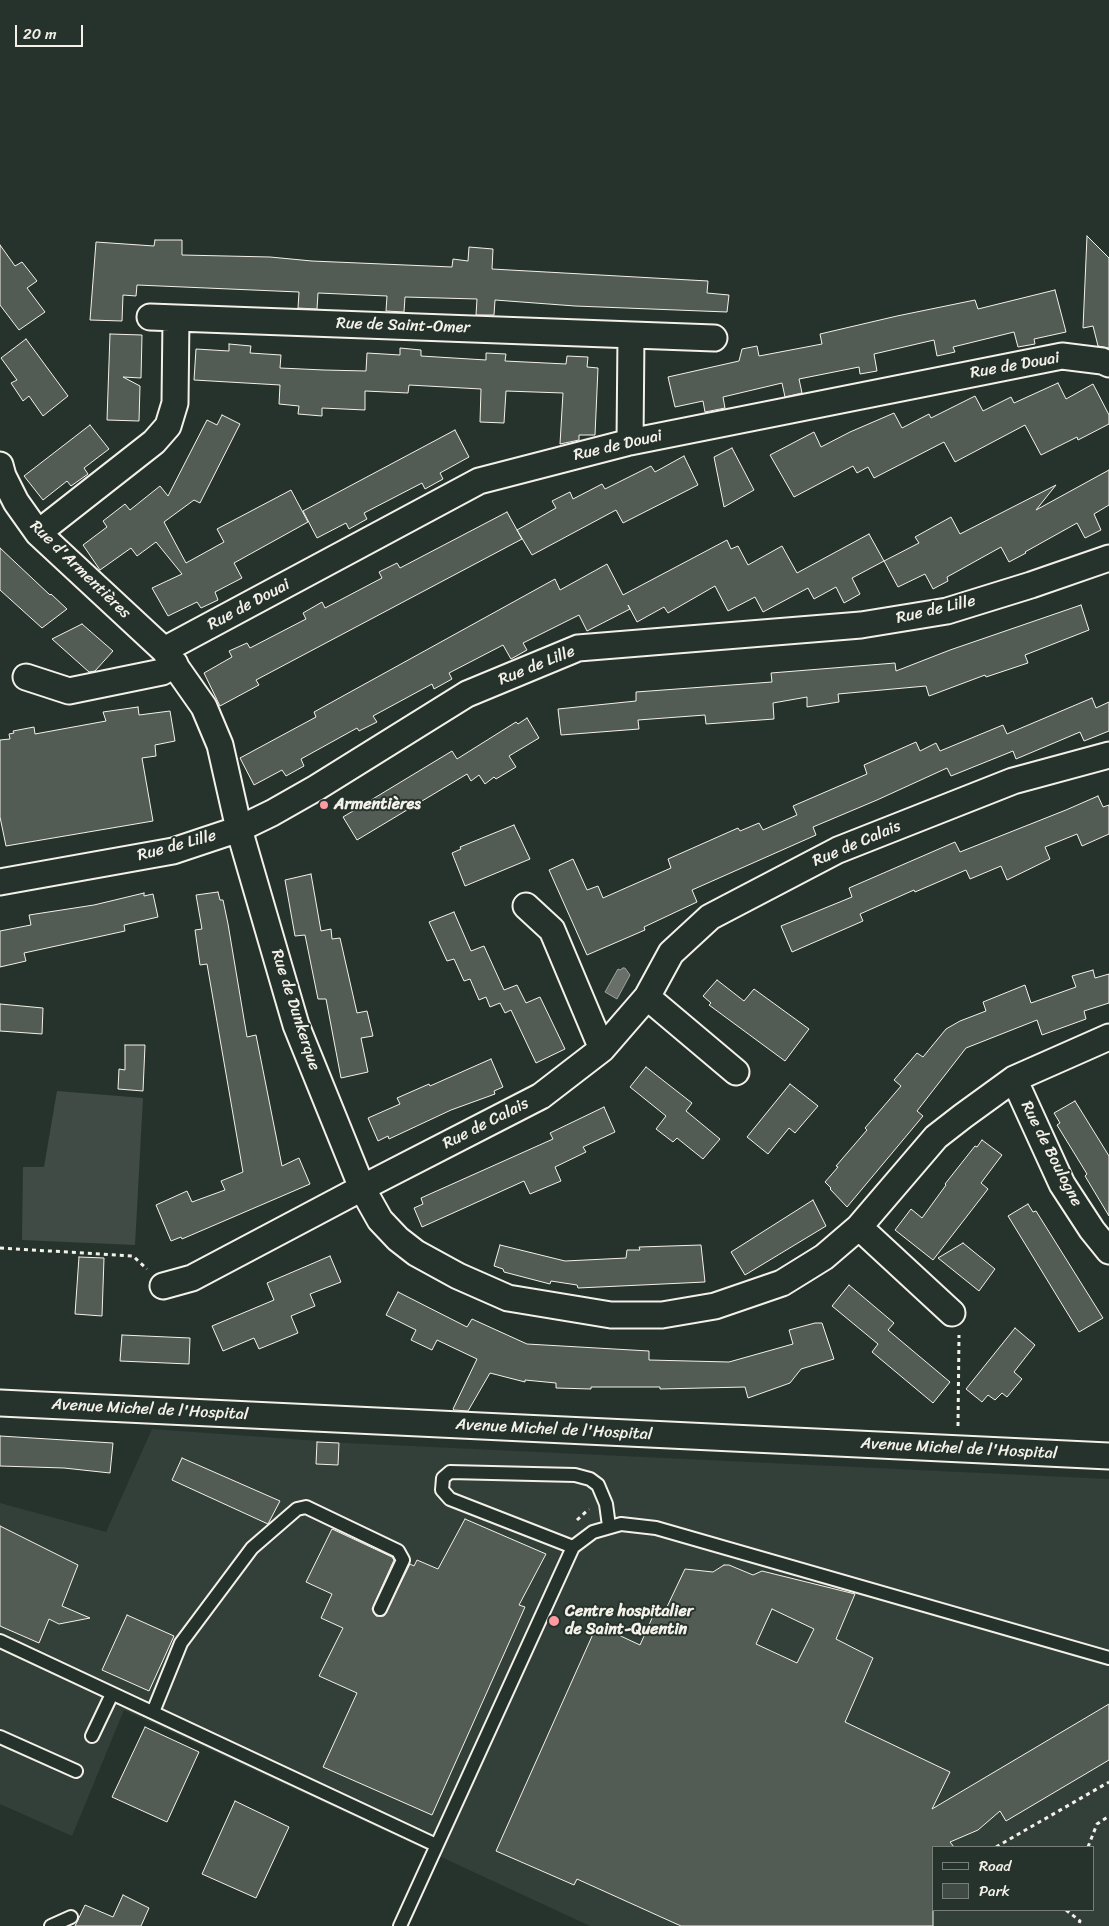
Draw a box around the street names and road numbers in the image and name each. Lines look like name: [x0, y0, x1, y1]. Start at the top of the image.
street label: Rue de Saint-Omer: [336, 314, 470, 338]
street label: Rue de Douai: [969, 349, 1061, 383]
street label: Rue de Douai: [572, 426, 664, 466]
street label: Rue d'Armentières: [26, 517, 134, 623]
street label: Rue de Douai: [205, 575, 293, 635]
street label: Rue de Lille: [895, 592, 977, 628]
street label: Rue de Lille: [496, 642, 578, 690]
street label: Rue de Calais: [810, 817, 904, 871]
street label: Rue de Lille: [136, 826, 218, 866]
street label: Rue de Dunkerque: [266, 947, 324, 1073]
street label: Rue de Calais: [440, 1094, 532, 1154]
street label: Rue de Boulogne: [1016, 1098, 1086, 1210]
street label: Avenue Michel de l'Hospital: [51, 1395, 249, 1425]
street label: Avenue Michel de l'Hospital: [455, 1415, 653, 1445]
street label: Avenue Michel de l'Hospital: [860, 1434, 1058, 1464]

